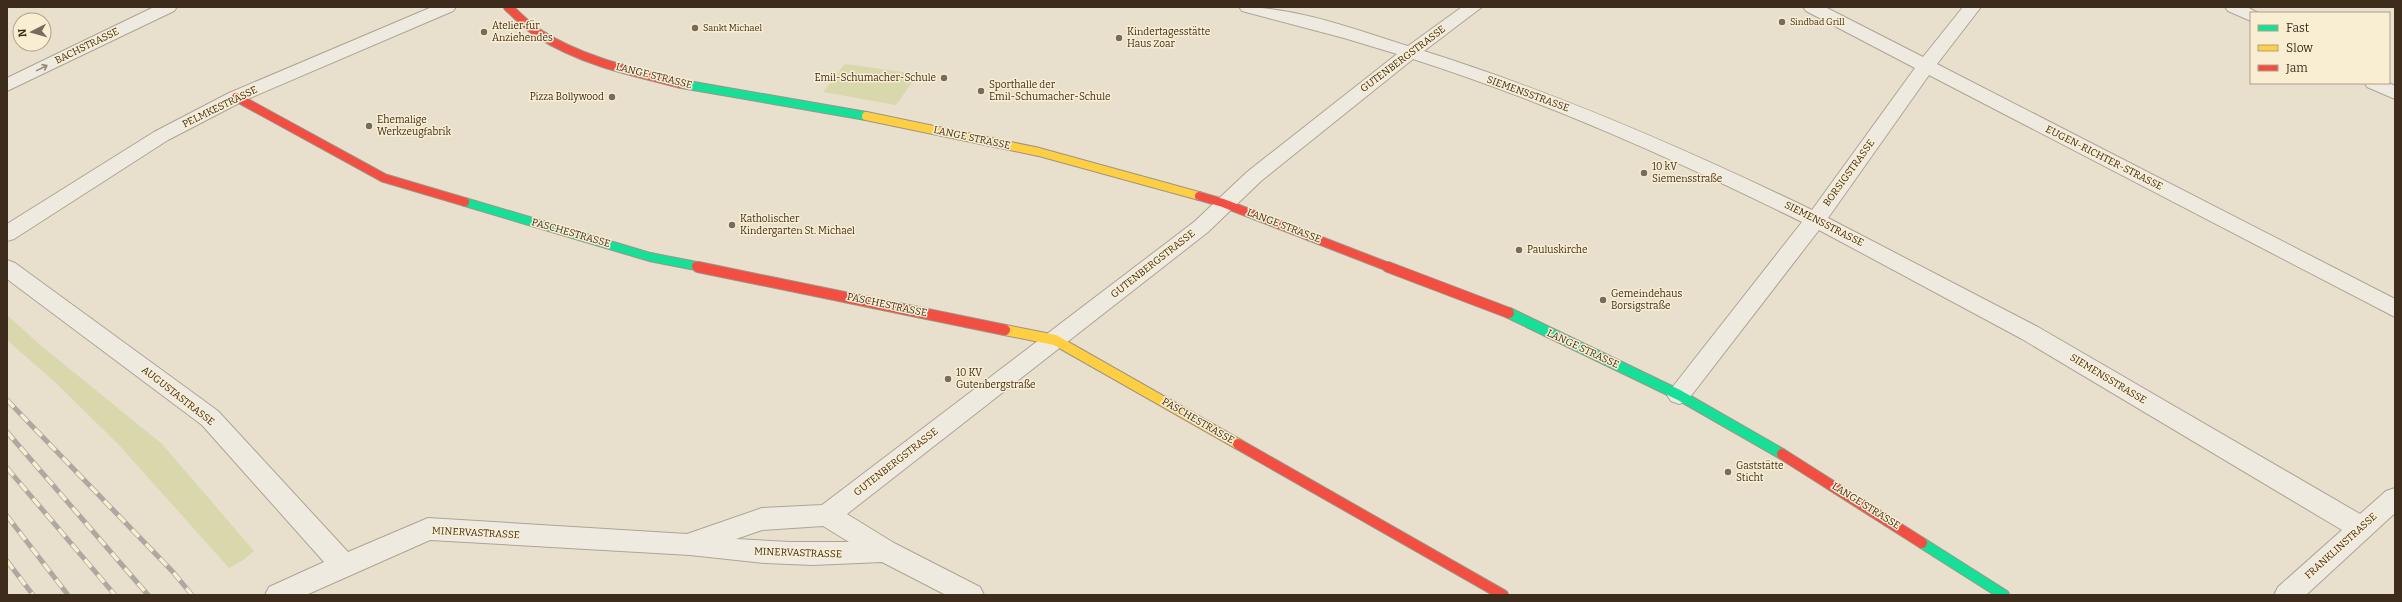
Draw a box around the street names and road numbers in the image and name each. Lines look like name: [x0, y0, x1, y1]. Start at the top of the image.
street label: GUTENBERGSTRASSE: [1358, 23, 1448, 95]
street label: BACHSTRASSE: [53, 25, 121, 67]
street label: LANGE STRASSE: [615, 61, 693, 91]
street label: SIEMENSSTRASSE: [1485, 73, 1571, 115]
street label: PELMKESTRASSE: [181, 84, 259, 130]
street label: EUGEN-RICHTER-STRASSE: [2043, 123, 2165, 193]
street label: LANGE STRASSE: [932, 124, 1012, 152]
street label: BORSIGSTRASSE: [1821, 137, 1877, 209]
street label: SIEMENSSTRASSE: [1782, 199, 1866, 249]
street label: LANGE STRASSE: [1245, 206, 1323, 246]
street label: PASCHESTRASSE: [530, 216, 612, 250]
street label: GUTENBERGSTRASSE: [1109, 227, 1197, 301]
street label: PASCHESTRASSE: [846, 291, 928, 319]
street label: LANGE STRASSE: [1545, 327, 1621, 371]
street label: SIEMENSSTRASSE: [2068, 351, 2148, 407]
street label: AUGUSTASTRASSE: [139, 364, 217, 428]
street label: PASCHESTRASSE: [1160, 395, 1236, 447]
street label: GUTENBERGSTRASSE: [852, 425, 940, 499]
street label: LANGE STRASSE: [1830, 480, 1902, 532]
street label: FRANKLINSTRASSE: [2303, 511, 2379, 581]
street label: MINERVASTRASSE: [432, 525, 520, 541]
street label: MINERVASTRASSE: [754, 545, 842, 561]

